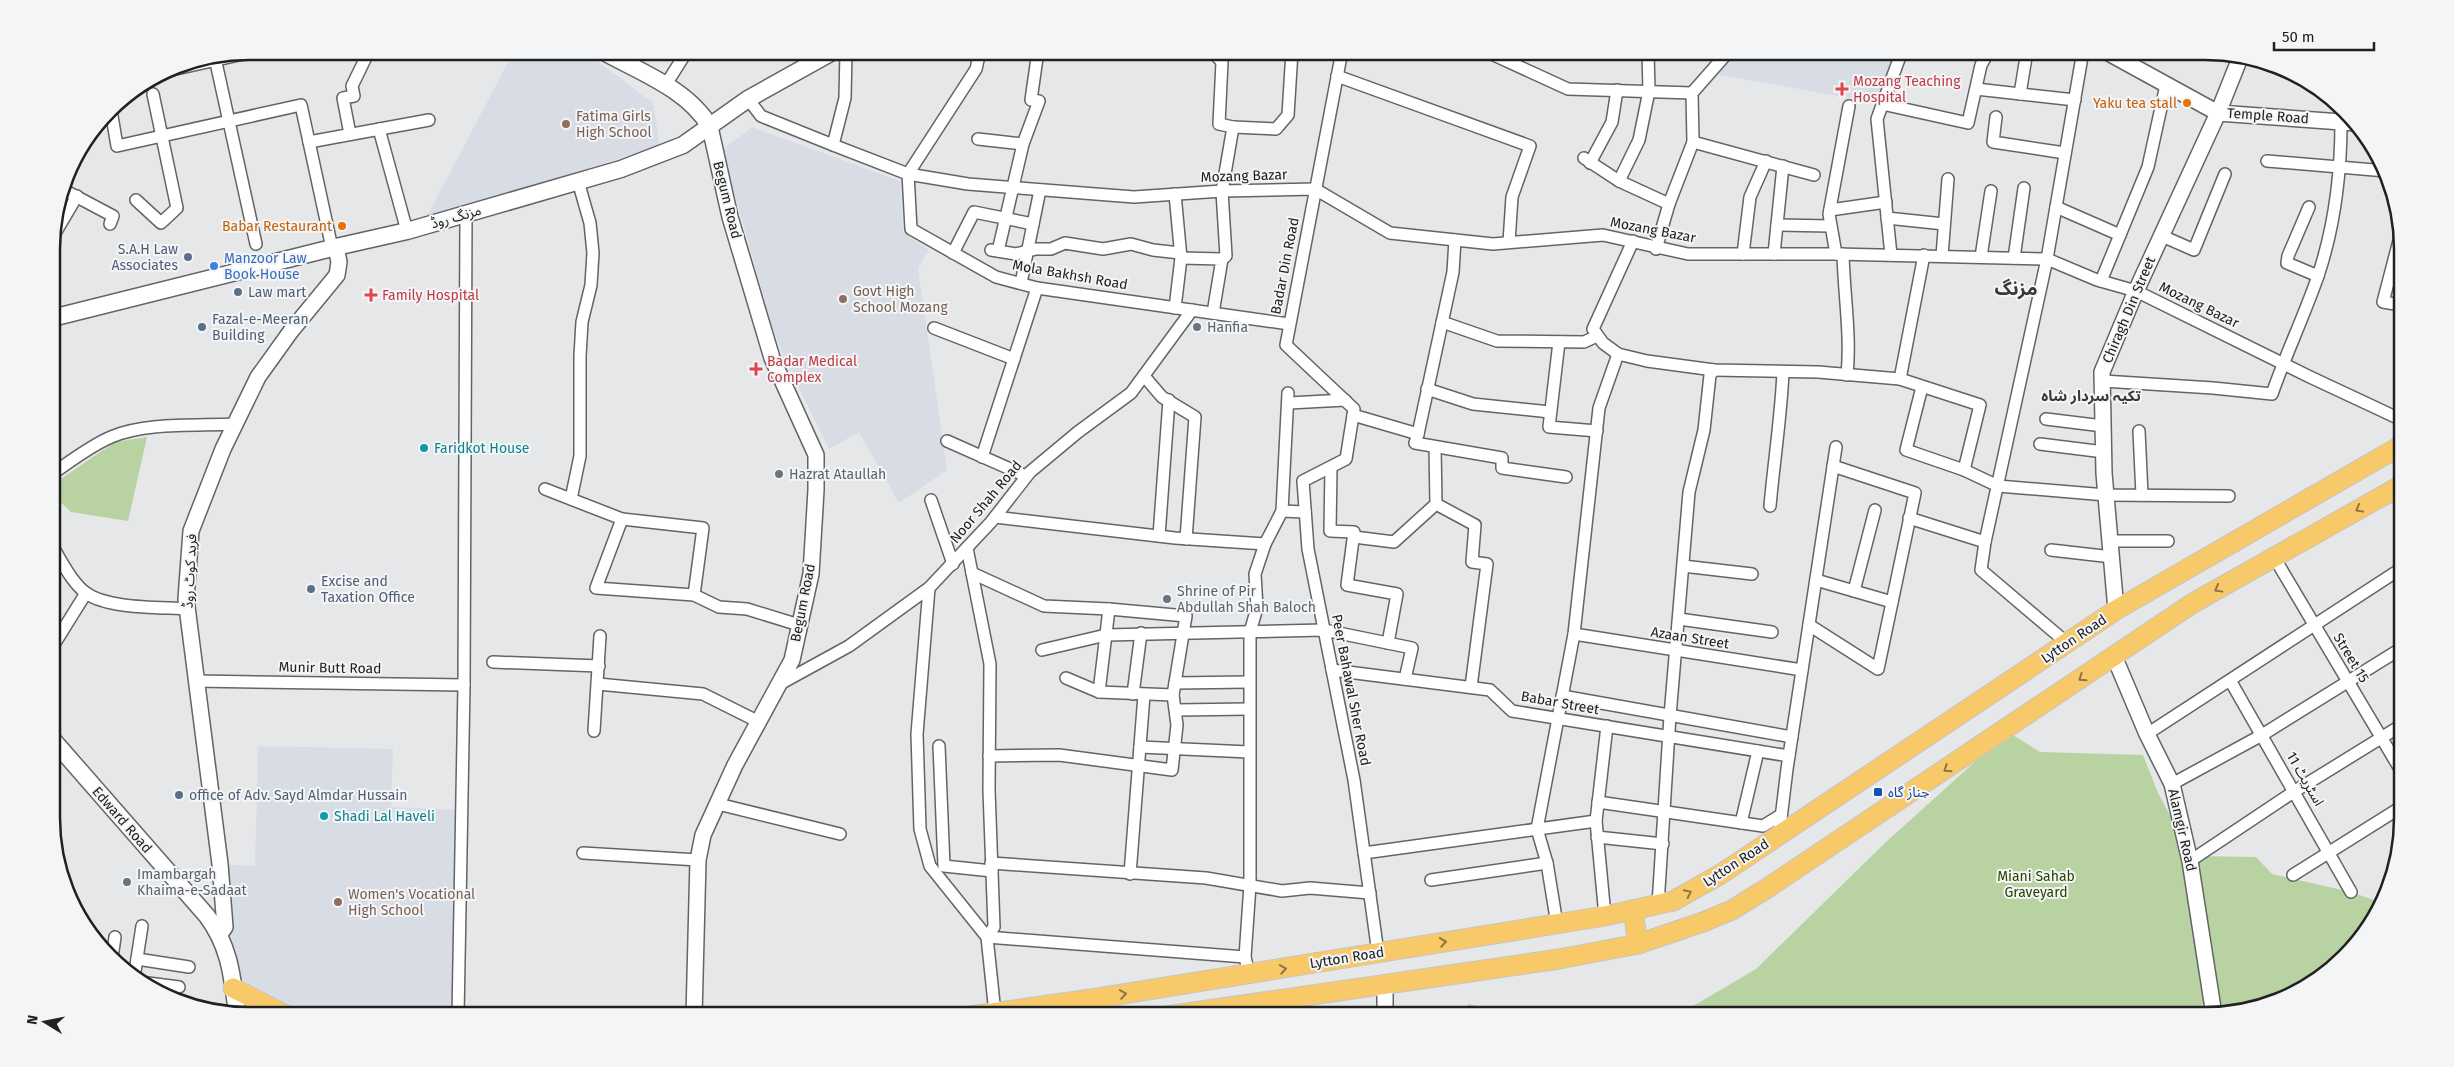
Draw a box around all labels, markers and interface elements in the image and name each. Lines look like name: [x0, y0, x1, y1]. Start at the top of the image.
scale bar: [2274, 20, 2374, 52]
text: 50 m: [2282, 28, 2315, 46]
place label: Mozang Teaching Hospital: [1853, 73, 1961, 106]
marker: Mozang Teaching Hospital: [1835, 82, 1849, 96]
place label: Yaku tea stall: [2093, 95, 2177, 112]
marker: Yaku tea stall: [2181, 97, 2193, 109]
street label: Temple Road: [2226, 105, 2310, 127]
place label: Fatima Girls High School: [576, 108, 652, 141]
marker: Fatima Girls High School: [560, 118, 572, 130]
street label: Begum Road: [709, 159, 745, 241]
street label: Mozang Bazar: [1200, 166, 1288, 186]
street label: مزنگ روڈ: [429, 202, 483, 232]
street label: Mozang Bazar: [1609, 213, 1698, 247]
street label: Badar Din Road: [1267, 216, 1303, 316]
place label: Babar Restaurant: [222, 218, 333, 235]
marker: Babar Restaurant: [336, 220, 348, 232]
place label: S.A.H Law Associates: [112, 241, 178, 274]
place label: Manzoor Law Book House: [224, 250, 307, 283]
marker: S.A.H Law Associates: [182, 251, 194, 263]
street label: Chiragh Din Street: [2099, 253, 2160, 366]
street label: Mola Bakhsh Road: [1011, 256, 1129, 294]
marker: Manzoor Law Book House: [208, 260, 220, 272]
district label: مزنگ: [1994, 277, 2038, 300]
street label: Mozang Bazar: [2156, 278, 2242, 332]
place label: Govt High School Mozang: [853, 283, 948, 316]
place label: Law mart: [248, 284, 307, 301]
marker: Law mart: [232, 286, 244, 298]
place label: Family Hospital: [382, 287, 479, 304]
marker: Family Hospital: [364, 288, 378, 302]
marker: Govt High School Mozang: [837, 293, 849, 305]
place label: Fazal-e-Meeran Building: [212, 311, 309, 344]
place label: Hanfia: [1207, 319, 1248, 336]
marker: Fazal-e-Meeran Building: [196, 321, 208, 333]
marker: Hanfia: [1191, 321, 1203, 333]
place label: Badar Medical Complex: [767, 353, 857, 386]
marker: Badar Medical Complex: [749, 362, 763, 376]
district label: تکیہ سردار شاہ: [2041, 387, 2141, 405]
place label: Faridkot House: [434, 440, 529, 457]
marker: Faridkot House: [418, 442, 430, 454]
street label: Noor Shah Road: [946, 457, 1026, 547]
place label: Hazrat Ataullah: [789, 466, 886, 483]
marker: Hazrat Ataullah: [773, 468, 785, 480]
one-way arrow: [2356, 503, 2365, 513]
street label: فرید کوٹ روڈ: [180, 533, 200, 609]
street label: Begum Road: [787, 562, 819, 644]
place label: Excise and Taxation Office: [321, 573, 415, 606]
marker: Excise and Taxation Office: [305, 583, 317, 595]
place label: Shrine of Pir Abdullah Shah Baloch: [1177, 583, 1316, 616]
one-way arrow: [2214, 583, 2223, 593]
marker: Shrine of Pir Abdullah Shah Baloch: [1161, 593, 1173, 605]
street label: Lytton Road: [2038, 611, 2110, 667]
street label: Peer Bahawal Sher Road: [1328, 613, 1374, 767]
street label: Azaan Street: [1650, 623, 1731, 653]
street label: Street 15: [2330, 630, 2372, 686]
street label: Munir Butt Road: [278, 659, 382, 677]
one-way arrow: [2078, 672, 2088, 681]
street label: Babar Street: [1520, 688, 1601, 718]
street label: اسٹریٹ 11: [2283, 749, 2327, 809]
one-way arrow: [1943, 762, 1952, 772]
street label: Edward Road: [89, 783, 155, 857]
place label: جناز گاہ: [1888, 784, 1929, 801]
marker: جناز گاہ: [1872, 786, 1884, 798]
place label: office of Adv. Sayd Almdar Hussain: [189, 787, 407, 804]
street label: Alamgir Road: [2164, 787, 2200, 873]
marker: office of Adv. Sayd Almdar Hussain: [173, 789, 185, 801]
place label: Shadi Lal Haveli: [334, 808, 435, 825]
marker: Shadi Lal Haveli: [318, 810, 330, 822]
street label: Lytton Road: [1700, 835, 1772, 891]
place label: Imambargah Khaima-e-Sadaat: [137, 866, 248, 899]
park label: Miani Sahab Graveyard: [1997, 868, 2075, 901]
marker: Imambargah Khaima-e-Sadaat: [121, 876, 133, 888]
place label: Women's Vocational High School: [348, 886, 475, 919]
one-way arrow: [1683, 889, 1692, 899]
marker: Women's Vocational High School: [332, 896, 344, 908]
one-way arrow: [1439, 938, 1448, 948]
street label: Lytton Road: [1309, 944, 1385, 972]
one-way arrow: [1279, 964, 1287, 974]
one-way arrow: [1118, 990, 1127, 1000]
north arrow: [20, 997, 70, 1047]
text: N: [24, 1014, 42, 1026]

